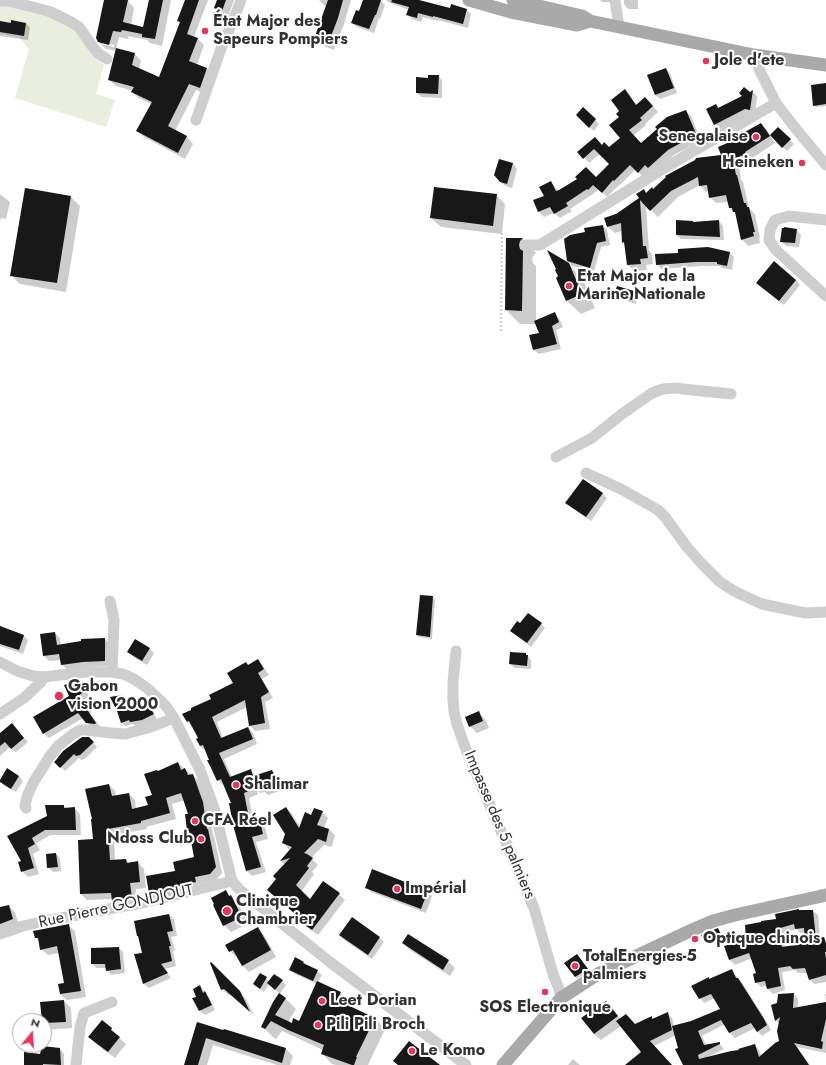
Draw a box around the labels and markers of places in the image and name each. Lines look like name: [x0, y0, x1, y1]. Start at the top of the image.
place label: État Major des Sapeurs Pompiers: [213, 12, 348, 50]
marker: État Major des Sapeurs Pompiers: [200, 26, 210, 36]
place label: Jole d'ete: [714, 51, 784, 71]
marker: Jole d'ete: [701, 56, 711, 66]
place label: Senegalaise: [658, 127, 748, 147]
marker: Senegalaise: [751, 132, 761, 142]
place label: Heineken: [722, 153, 794, 173]
marker: Heineken: [797, 158, 807, 168]
place label: Etat Major de la Marine Nationale: [577, 267, 706, 305]
marker: Etat Major de la Marine Nationale: [564, 281, 574, 291]
place label: Gabon vision 2000: [68, 677, 158, 715]
marker: Gabon vision 2000: [53, 690, 65, 702]
place label: Shalimar: [244, 775, 309, 795]
marker: Shalimar: [231, 780, 241, 790]
place label: CFA Réel: [203, 811, 272, 831]
marker: CFA Réel: [190, 816, 200, 826]
place label: Ndoss Club: [107, 829, 193, 849]
marker: Ndoss Club: [196, 834, 206, 844]
place label: Impérial: [405, 879, 466, 899]
marker: Impérial: [392, 884, 402, 894]
place label: Clinique Chambrier: [236, 892, 315, 930]
marker: Clinique Chambrier: [221, 905, 233, 917]
place label: Optique chinois: [703, 929, 820, 949]
marker: Optique chinois: [690, 934, 700, 944]
place label: TotalEnergies-5 palmiers: [583, 947, 697, 985]
marker: TotalEnergies-5 palmiers: [570, 961, 580, 971]
marker: SOS Electronique: [540, 987, 550, 997]
place label: Leet Dorian: [330, 991, 417, 1011]
marker: Leet Dorian: [317, 996, 327, 1006]
place label: SOS Electronique: [479, 998, 611, 1018]
place label: Pili Pili Broch: [326, 1015, 425, 1035]
marker: Pili Pili Broch: [313, 1020, 323, 1030]
place label: Le Komo: [420, 1041, 485, 1061]
marker: Le Komo: [407, 1046, 417, 1056]

